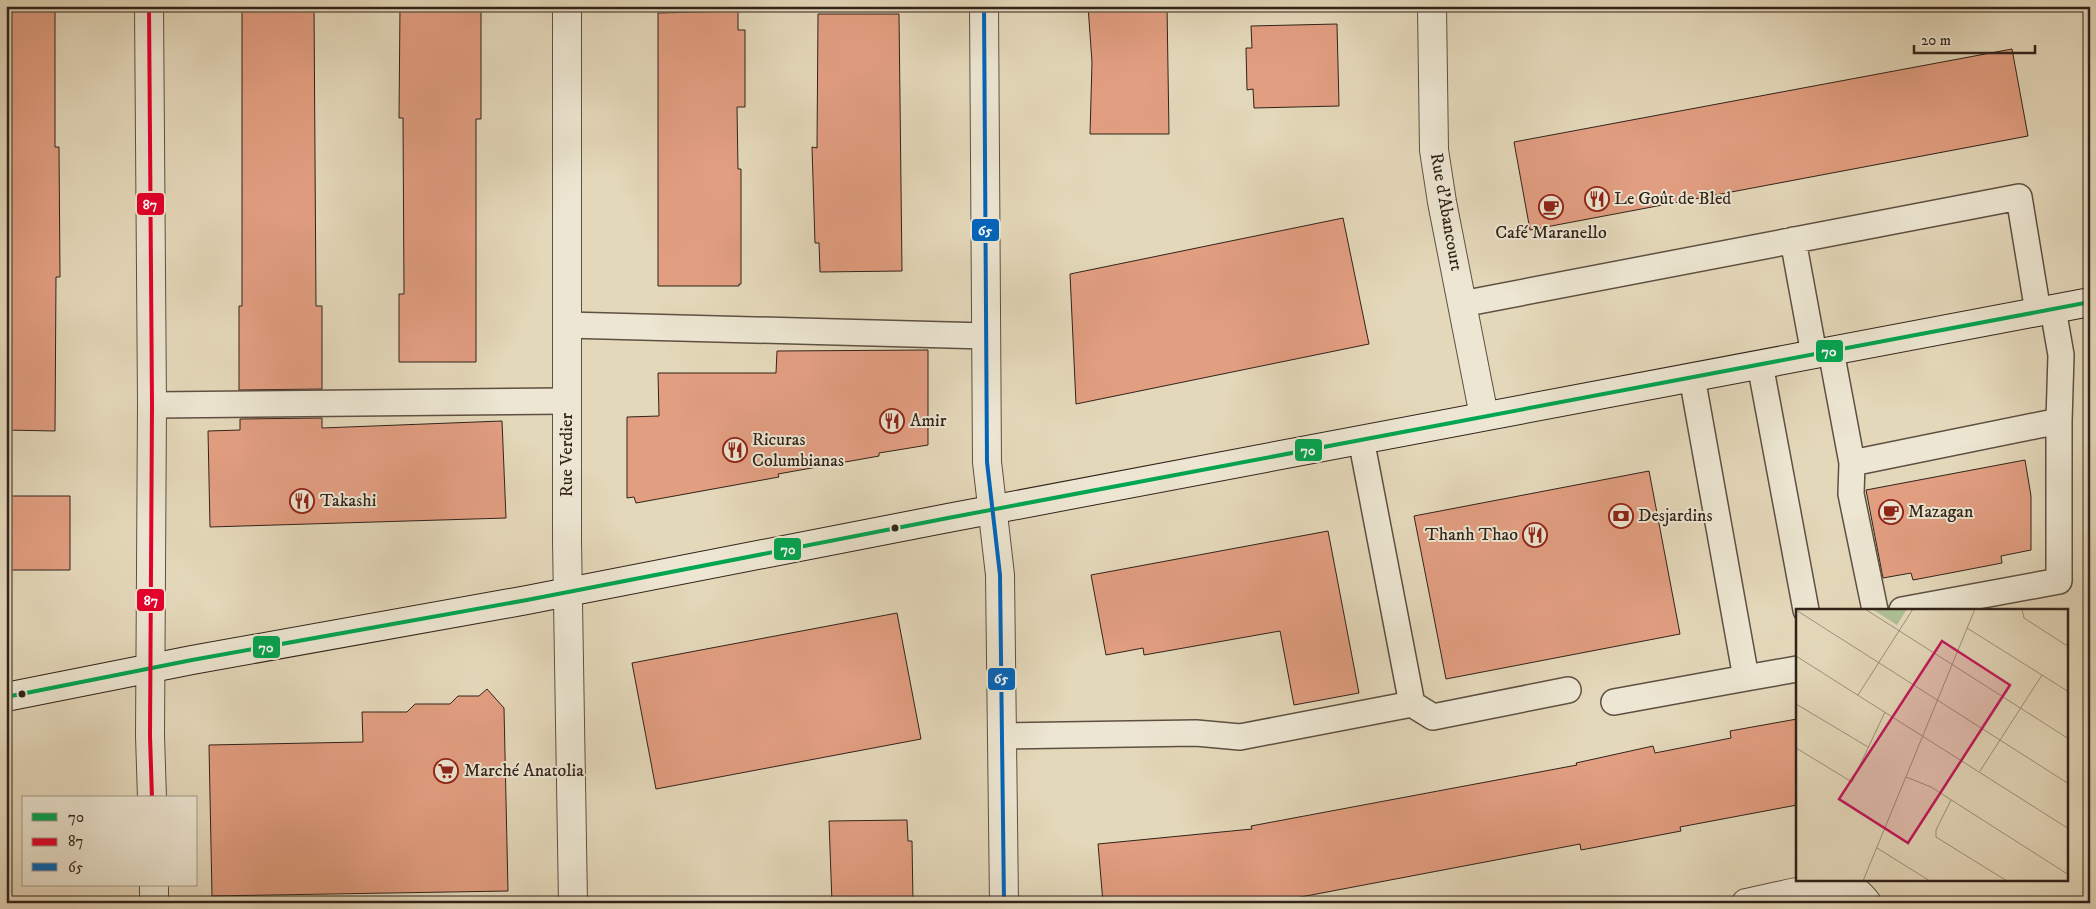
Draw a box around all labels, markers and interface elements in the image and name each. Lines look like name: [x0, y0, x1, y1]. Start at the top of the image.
scale bar: [1914, 22, 2035, 54]
text: 20 m: [1921, 31, 1951, 50]
street label: Rue d'Abancourt: [1425, 151, 1467, 273]
restaurant icon: Le Goût de Bled: [1584, 186, 1610, 212]
place label: Le Goût de Bled: [1614, 188, 1731, 210]
line badge: 87: [136, 192, 165, 216]
cafe icon: Café Maranello: [1538, 194, 1564, 220]
text: 87: [143, 196, 157, 214]
line badge: 65: [971, 218, 1000, 242]
text: 65: [978, 222, 992, 240]
place label: Café Maranello: [1495, 222, 1607, 244]
line badge: 70: [1815, 339, 1844, 363]
text: 70: [1822, 343, 1837, 361]
restaurant icon: Amir: [879, 408, 905, 434]
place label: Amir: [910, 410, 947, 432]
street label: Rue Verdier: [556, 413, 578, 497]
place label: Ricuras Columbianas: [752, 429, 844, 472]
restaurant icon: Ricuras Columbianas: [722, 437, 748, 463]
line badge: 70: [1294, 438, 1323, 462]
text: 70: [1301, 442, 1316, 460]
restaurant icon: Takashi: [289, 488, 315, 514]
place label: Takashi: [320, 490, 376, 512]
cafe icon: Mazagan: [1878, 499, 1904, 525]
place label: Mazagan: [1908, 501, 1974, 523]
bank icon: Desjardins: [1608, 503, 1634, 529]
place label: Desjardins: [1638, 505, 1713, 527]
restaurant icon: Thanh Thao: [1522, 522, 1548, 548]
unlabelled marker: [890, 523, 900, 533]
place label: Thanh Thao: [1425, 524, 1518, 546]
line badge: 70: [773, 537, 802, 561]
text: 70: [781, 541, 796, 559]
line badge: 87: [136, 588, 165, 612]
text: 87: [144, 592, 158, 610]
inset map: [1796, 609, 2068, 882]
line badge: 70: [252, 635, 281, 659]
text: 70: [259, 639, 274, 657]
line badge: 65: [987, 667, 1016, 691]
text: 65: [994, 670, 1008, 688]
unlabelled marker: [17, 689, 27, 699]
supermarket icon: Marché Anatolia: [433, 758, 459, 784]
place label: Marché Anatolia: [464, 760, 584, 782]
legend: [22, 796, 198, 886]
text: 70: [68, 808, 84, 827]
text: 87: [68, 832, 84, 851]
text: 65: [68, 858, 84, 877]

